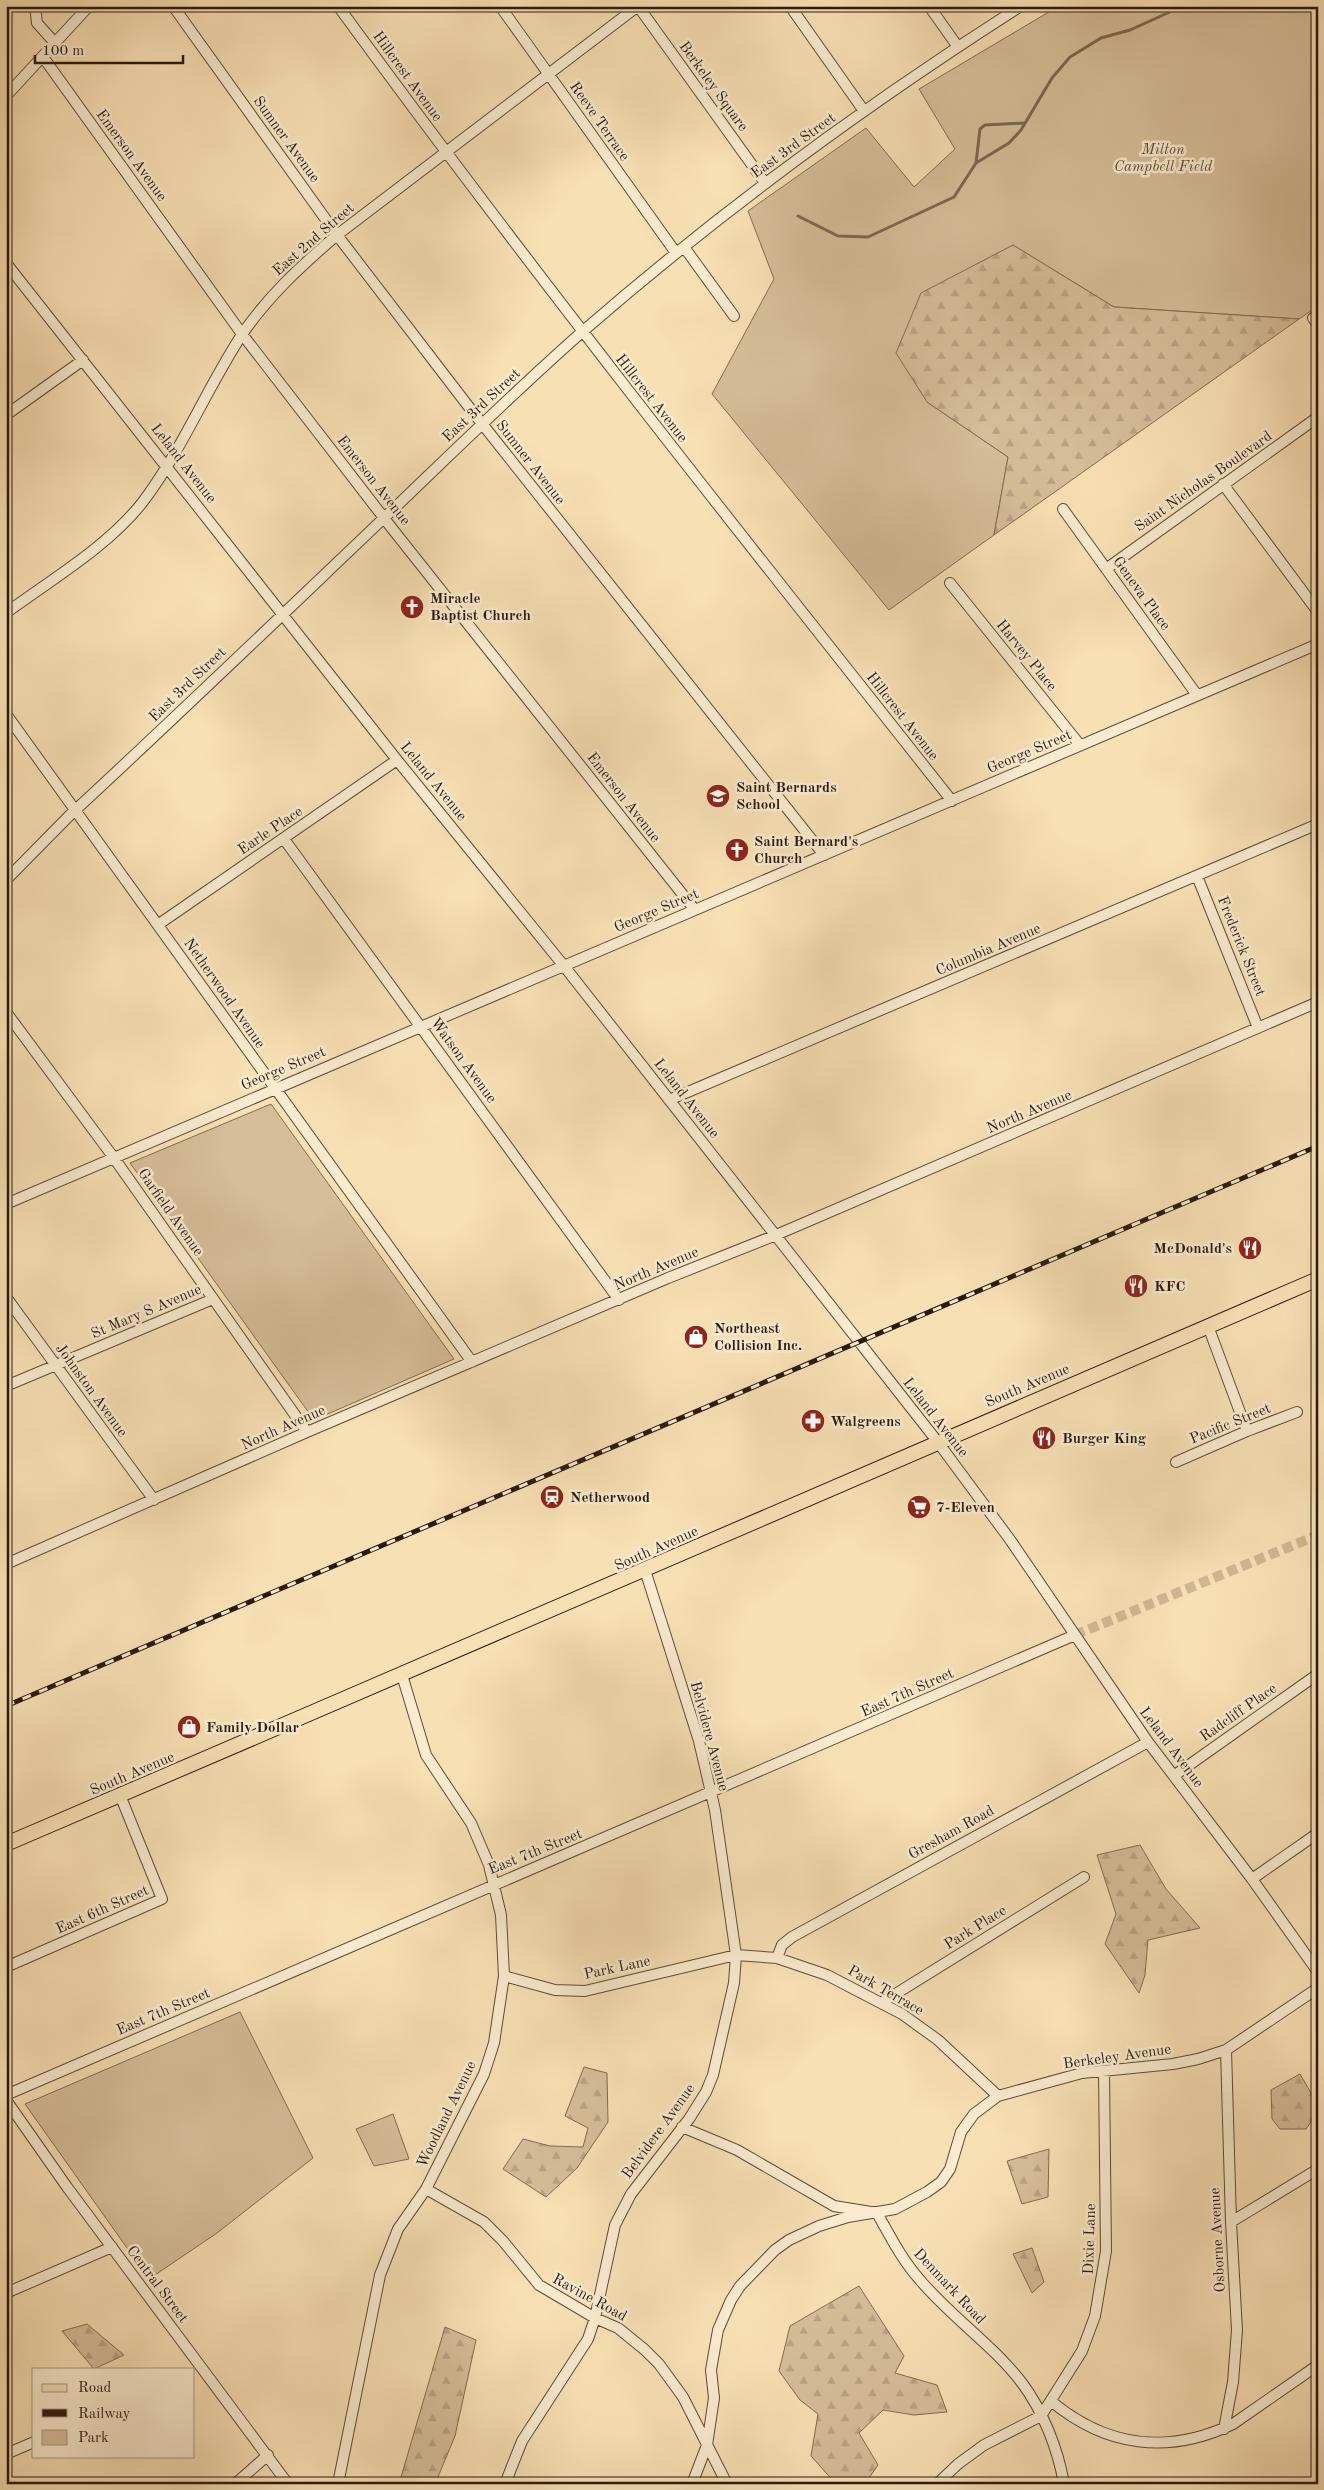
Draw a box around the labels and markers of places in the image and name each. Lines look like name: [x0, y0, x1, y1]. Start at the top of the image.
place label: Miracle Baptist Church: [430, 592, 531, 624]
church icon: Miracle Baptist Church: [399, 594, 425, 620]
place label: Saint Bernards School: [736, 781, 837, 813]
school or university icon: Saint Bernards School: [705, 783, 731, 809]
place label: Saint Bernard's Church: [754, 835, 858, 867]
church icon: Saint Bernard's Church: [724, 837, 750, 863]
restaurant icon: McDonald's: [1237, 1235, 1263, 1261]
place label: McDonald's: [1154, 1242, 1232, 1257]
restaurant icon: KFC: [1123, 1273, 1149, 1299]
place label: KFC: [1154, 1280, 1186, 1295]
place label: Northeast Collision Inc.: [714, 1322, 802, 1354]
shop icon: Northeast Collision Inc.: [683, 1324, 709, 1350]
pharmacy icon: Walgreens: [800, 1408, 826, 1434]
place label: Walgreens: [830, 1415, 901, 1430]
restaurant icon: Burger King: [1031, 1425, 1057, 1451]
place label: Burger King: [1062, 1432, 1147, 1447]
station icon: Netherwood: [539, 1484, 565, 1510]
place label: Netherwood: [570, 1491, 650, 1506]
supermarket icon: 7-Eleven: [906, 1494, 932, 1520]
place label: 7-Eleven: [936, 1501, 995, 1516]
shop icon: Family Dollar: [176, 1714, 202, 1740]
place label: Family Dollar: [206, 1721, 300, 1736]

